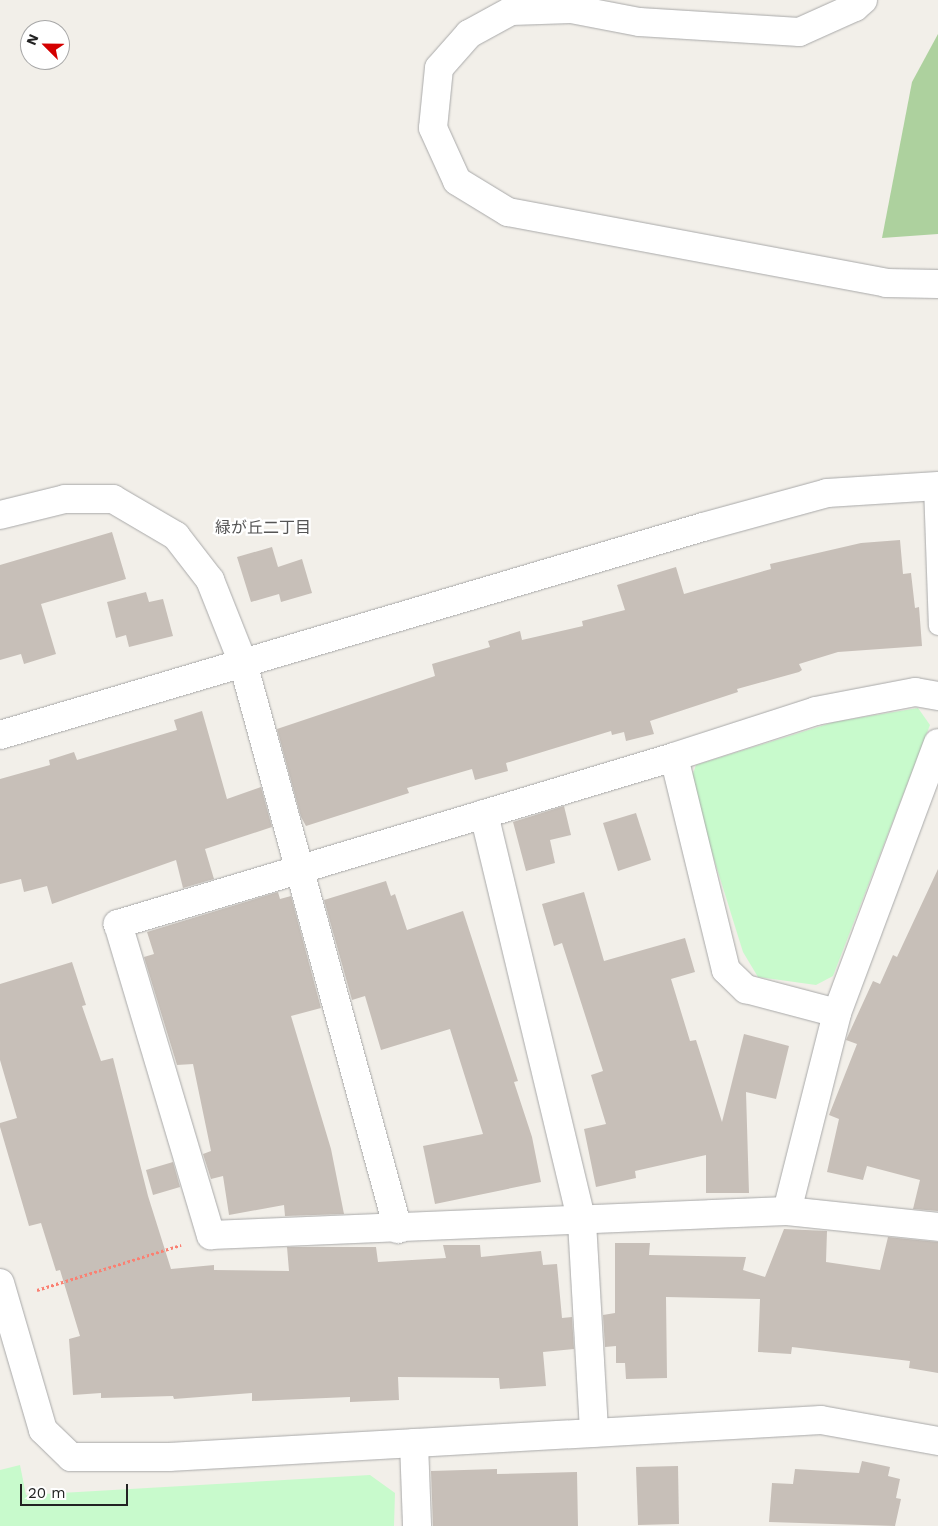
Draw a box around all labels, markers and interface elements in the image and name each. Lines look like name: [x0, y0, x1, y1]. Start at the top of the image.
north arrow: [20, 20, 70, 70]
text: N: [23, 32, 42, 47]
district label: 緑が丘二丁目: [215, 518, 311, 538]
scale bar: [22, 1474, 130, 1506]
text: 20 m: [28, 1484, 66, 1502]

